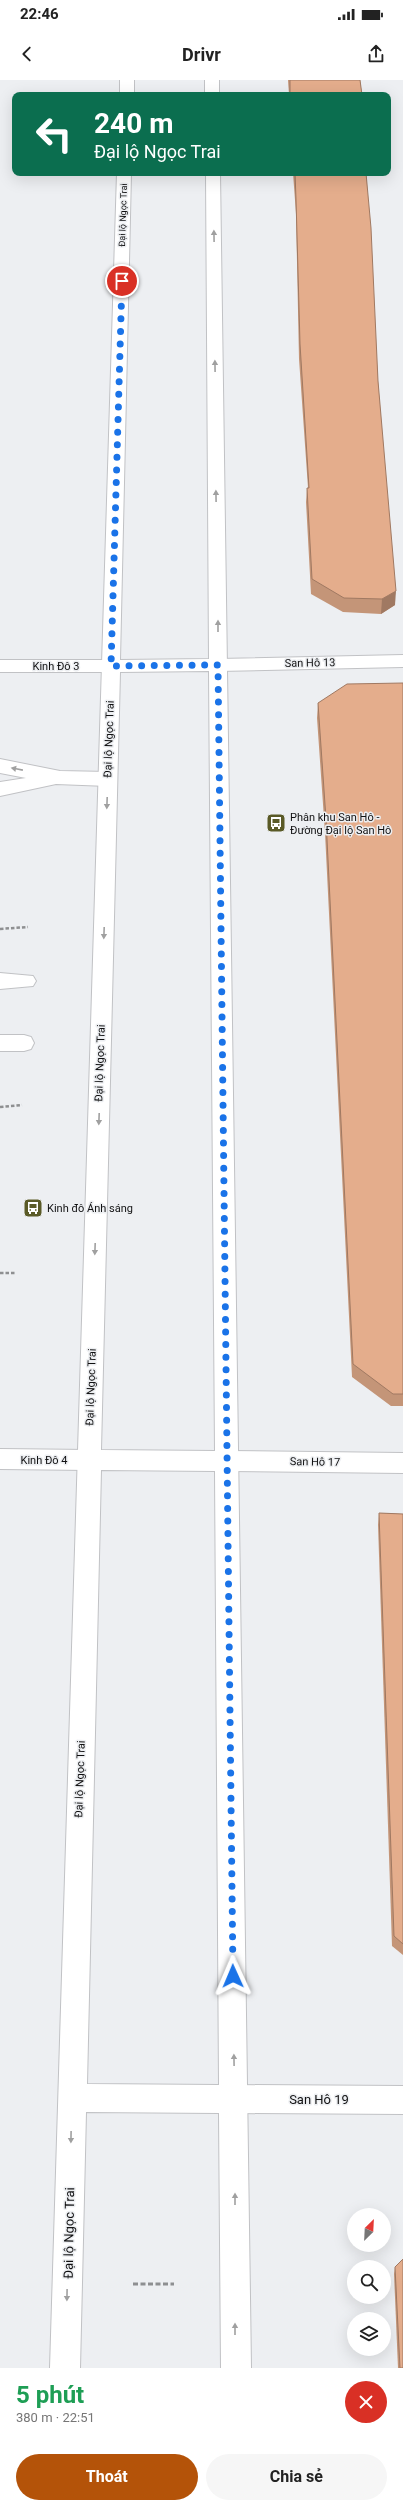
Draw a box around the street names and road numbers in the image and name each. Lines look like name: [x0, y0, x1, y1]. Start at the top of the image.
street label: Đại lộ Ngọc Trai: [117, 183, 129, 247]
street label: San Hô 13: [285, 656, 335, 670]
street label: Kinh Đô 3: [32, 660, 80, 673]
street label: Đại lộ Ngọc Trai: [101, 700, 117, 778]
street label: Đại lộ Ngọc Trai: [92, 1024, 108, 1102]
street label: Đại lộ Ngọc Trai: [83, 1348, 99, 1426]
street label: Kinh Đô 4: [20, 1454, 68, 1467]
street label: San Hô 17: [290, 1455, 340, 1469]
street label: Đại lộ Ngọc Trai: [72, 1740, 88, 1818]
street label: San Hô 19: [289, 2092, 349, 2107]
street label: Đại lộ Ngọc Trai: [61, 2187, 77, 2279]

